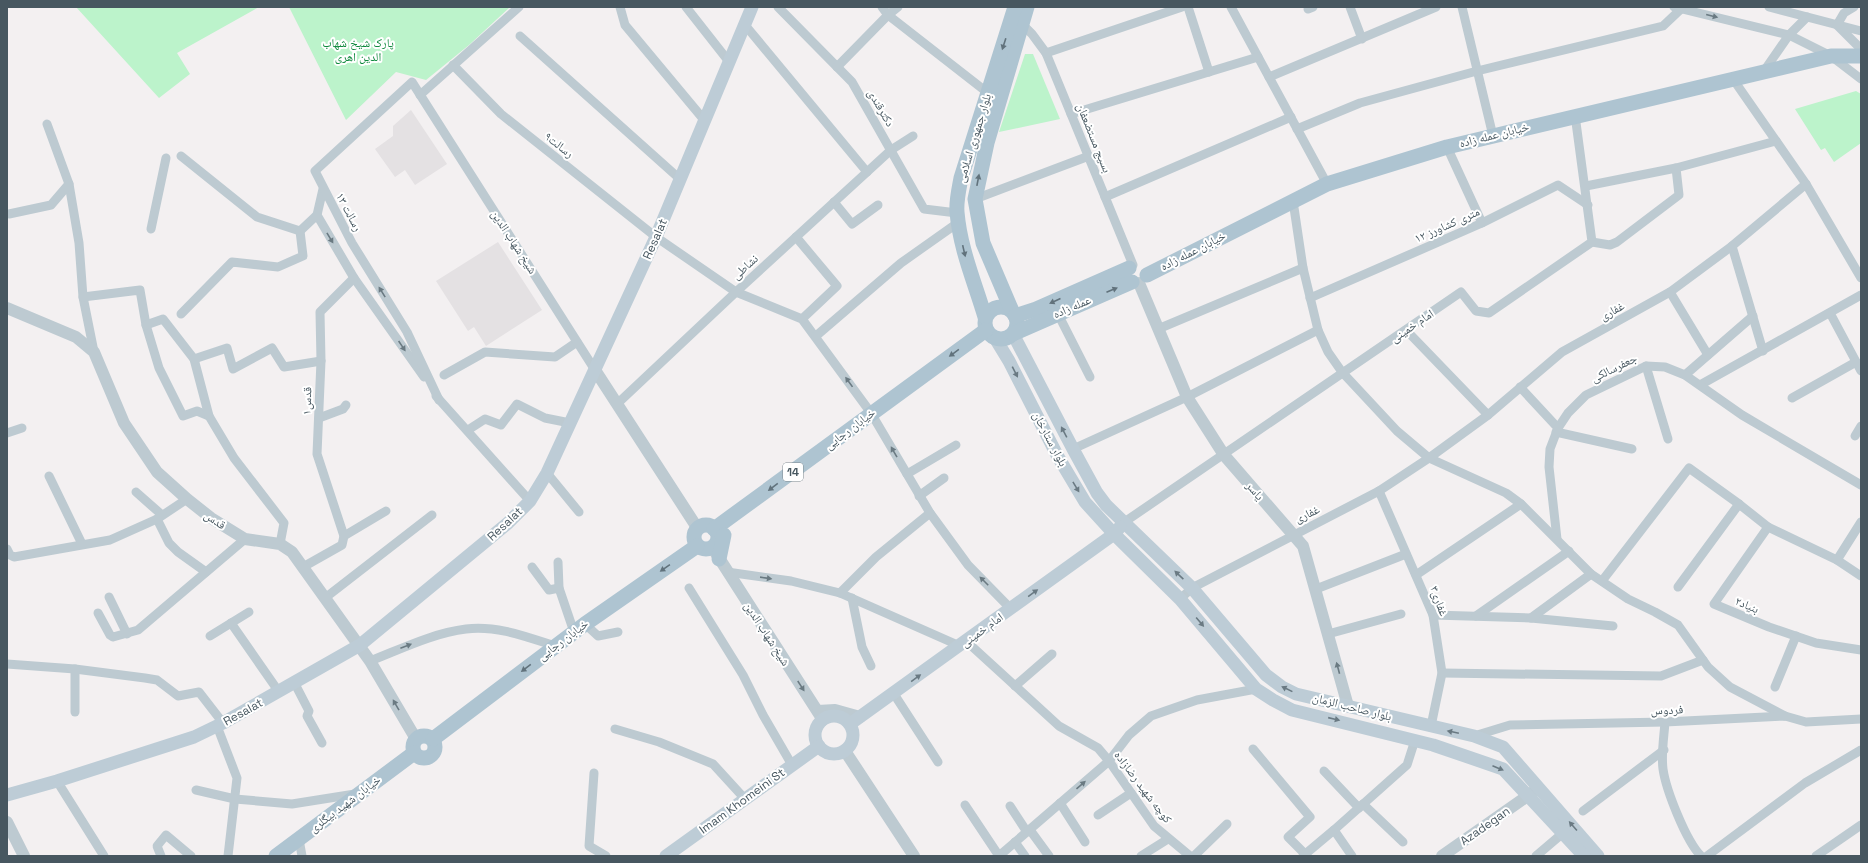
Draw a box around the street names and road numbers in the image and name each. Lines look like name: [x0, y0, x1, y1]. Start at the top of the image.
street label: دکترقندی: [864, 86, 898, 130]
street label: بلوار جمهوری اسلامی: [953, 92, 995, 184]
street label: بسیج مستضعفان: [1073, 101, 1115, 175]
street label: خیابان عمله زاده: [1457, 119, 1531, 151]
street label: رسالت۹: [541, 128, 577, 162]
street label: رسالت ۱۳: [332, 190, 366, 235]
street label: ۱۲ متری کشاورز: [1412, 203, 1482, 247]
street label: شیخ شهاب الدین: [487, 207, 541, 277]
street label: Resalat: [639, 216, 671, 262]
street label: خیابان عمله زاده: [1158, 228, 1229, 274]
street label: نشاطی: [728, 251, 762, 283]
street label: عمله زاده: [1051, 292, 1093, 322]
street label: غفاری: [1597, 298, 1627, 324]
street label: امام خمینی: [1387, 306, 1437, 346]
street label: جعفرسالکی: [1588, 350, 1640, 386]
street label: قدس۱: [299, 387, 315, 415]
street label: خیابان رجایی: [822, 405, 879, 453]
street label: بلوار ستارخان: [1029, 409, 1071, 469]
road number: 14: [783, 463, 803, 481]
street label: یاسر: [1242, 477, 1268, 504]
street label: غفاری: [1292, 501, 1322, 527]
street label: Resalat: [484, 504, 526, 544]
street label: قدس: [201, 507, 229, 533]
street label: غفاری۳: [1426, 584, 1452, 618]
street label: بنیاد۲: [1733, 593, 1761, 617]
street label: شیخ شهاب الدین: [740, 599, 794, 669]
street label: امام خمینی: [957, 609, 1007, 651]
street label: خیابان رجایی: [535, 616, 592, 664]
street label: بلوار صاحب الزمان: [1311, 689, 1393, 725]
street label: Resalat: [220, 695, 266, 729]
street label: فردوس: [1650, 701, 1684, 719]
street label: کوچه شهید رضازاده: [1111, 748, 1176, 826]
street label: Imam Khomeini St: [696, 764, 788, 838]
street label: خیابان شهید بیگلری: [306, 772, 384, 836]
street label: Azadegan: [1457, 803, 1513, 849]

